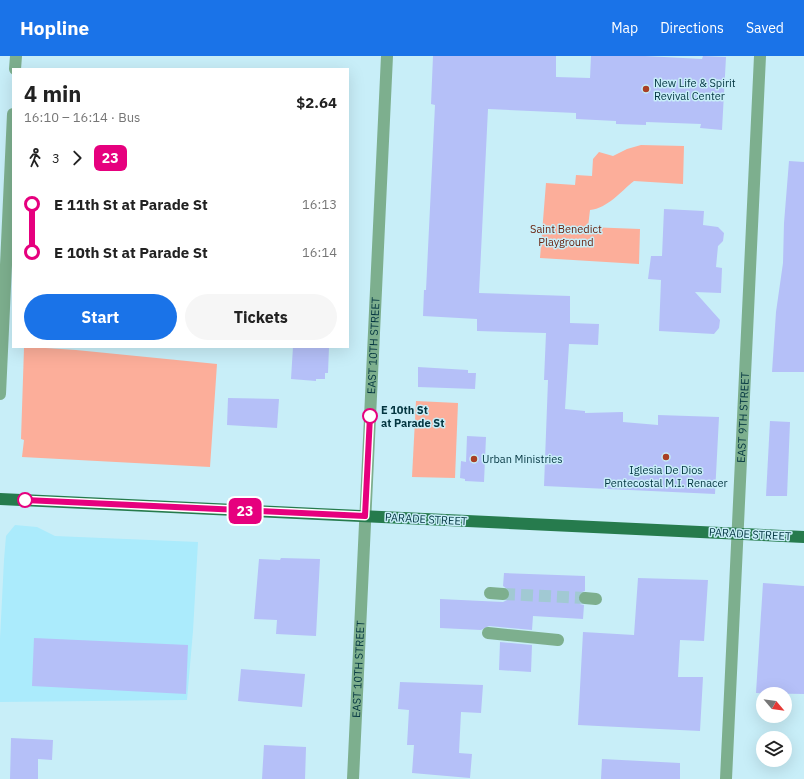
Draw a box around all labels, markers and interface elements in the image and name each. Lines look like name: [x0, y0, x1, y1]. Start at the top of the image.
text: Hopline: [20, 16, 89, 40]
text: Map: [611, 19, 638, 37]
text: Directions: [660, 19, 724, 37]
text: Saved: [746, 19, 784, 37]
place label: New Life & Spirit Revival Center: [654, 76, 736, 103]
text: 4 min: [24, 79, 81, 108]
marker: New Life & Spirit Revival Center: [641, 84, 651, 94]
text: $2.64: [296, 93, 337, 112]
text: 16:10 – 16:14 · Bus: [24, 109, 140, 126]
icon: walk: [24, 147, 46, 169]
icon: forward: [66, 147, 88, 169]
text: 23: [102, 149, 119, 167]
text: 3: [52, 150, 60, 167]
text: E 11th St at Parade St: [54, 195, 208, 214]
text: 16:13: [302, 196, 337, 213]
park label: Saint Benedict Playground: [530, 222, 602, 249]
text: E 10th St at Parade St: [54, 243, 208, 262]
text: 16:14: [302, 244, 337, 261]
button: Start: [24, 294, 177, 340]
button: Tickets: [185, 294, 337, 340]
street label: EAST 10TH STREET: [364, 296, 383, 394]
street label: EAST 9TH STREET: [734, 371, 752, 463]
place label: E 10th St at Parade St: [381, 403, 444, 430]
marker: E 10th St at Parade St: [362, 408, 378, 424]
place label: Urban Ministries: [482, 452, 563, 466]
marker: Iglesia De Dios Pentecostal M.I. Renacer: [661, 452, 671, 462]
marker: Urban Ministries: [469, 454, 479, 464]
place label: Iglesia De Dios Pentecostal M.I. Renacer: [604, 463, 728, 490]
unlabelled marker: [17, 492, 33, 508]
line badge: 23: [227, 498, 263, 524]
text: 23: [237, 502, 253, 520]
street label: PARADE STREET: [384, 510, 468, 528]
street label: PARADE STREET: [708, 525, 792, 543]
street label: EAST 10TH STREET: [349, 620, 367, 718]
north arrow: [756, 687, 792, 723]
map controls: [756, 687, 792, 767]
button: layers: [756, 731, 792, 767]

